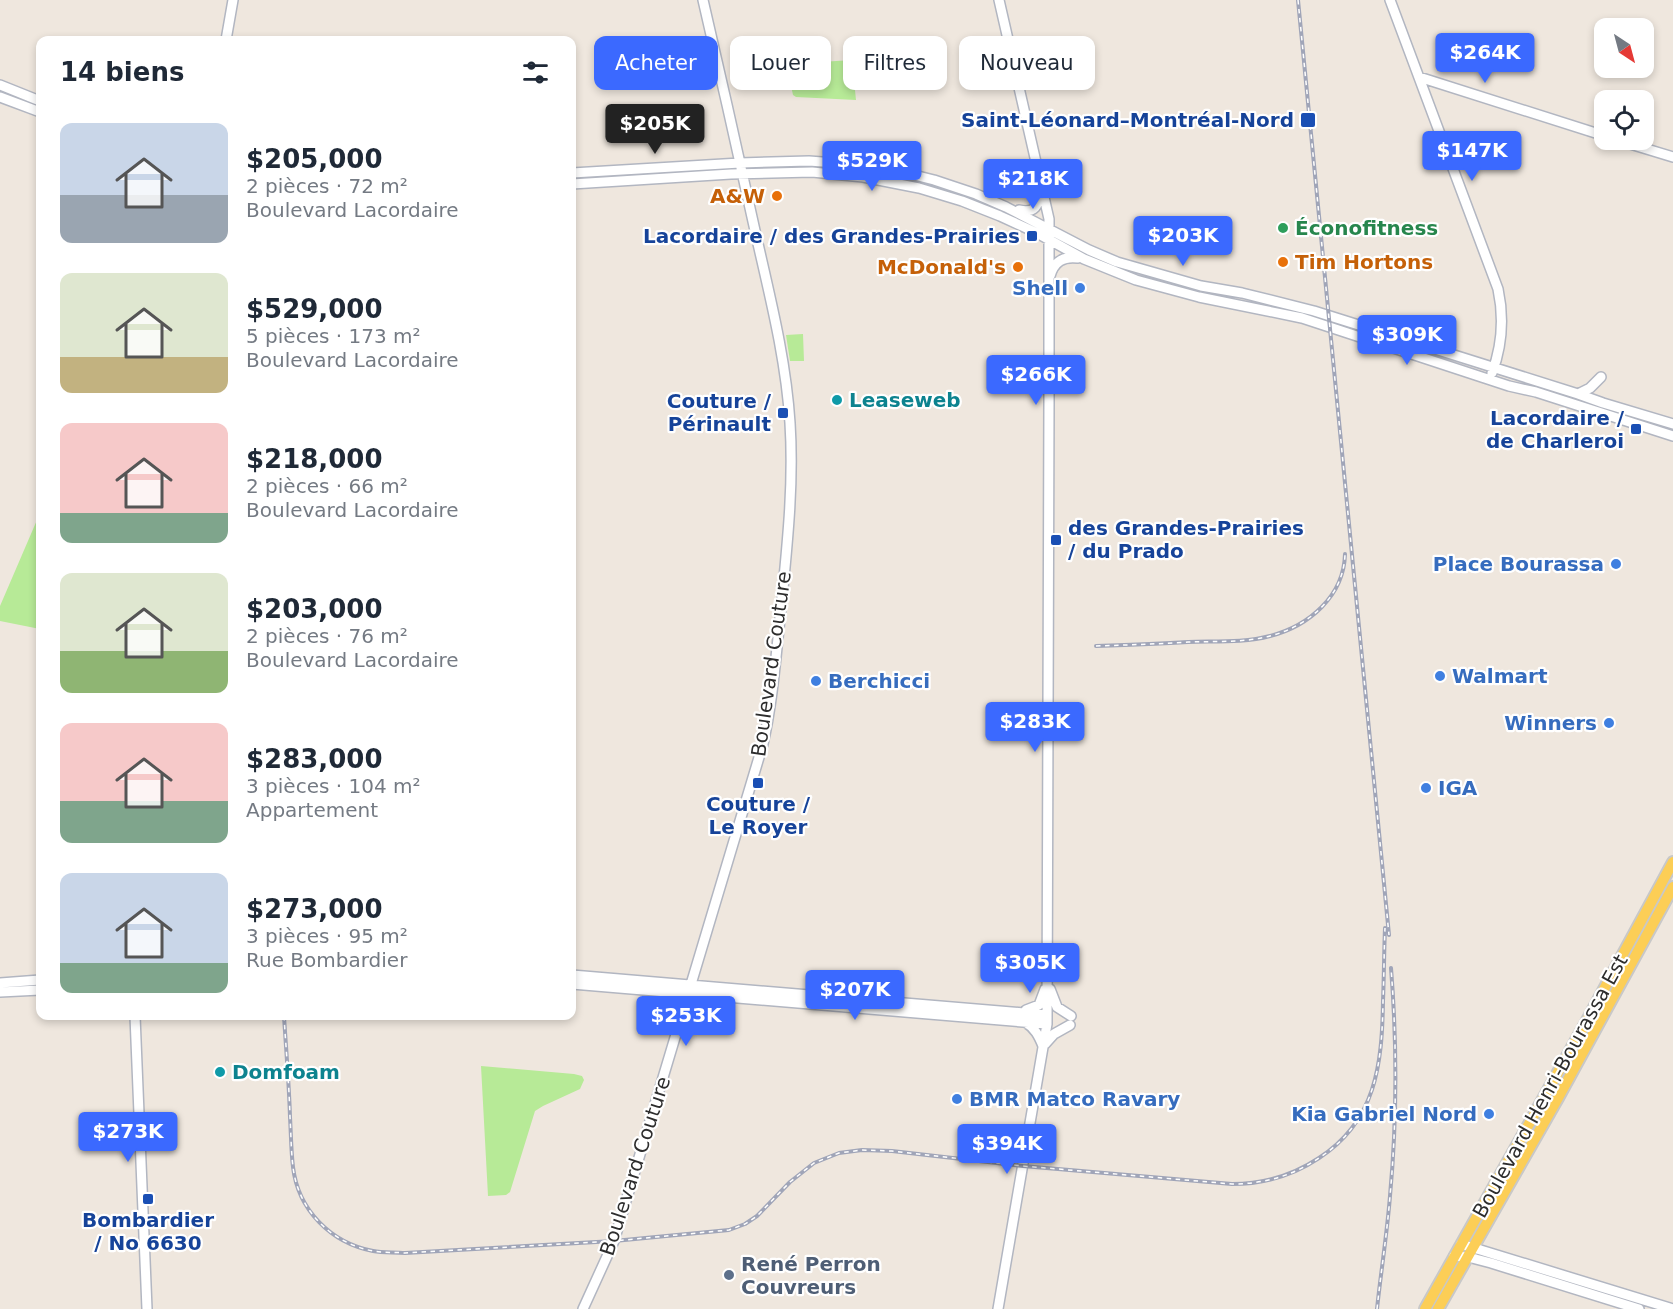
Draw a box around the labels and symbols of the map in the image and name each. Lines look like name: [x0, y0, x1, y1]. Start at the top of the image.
north arrow: [1594, 18, 1654, 78]
pin: $264K: [1443, 33, 1527, 84]
pin: $205K: [613, 104, 697, 155]
place label: Saint-Léonard–Montréal-Nord: [961, 108, 1294, 132]
marker: Saint-Léonard–Montréal-Nord: [1299, 111, 1317, 129]
pin: $147K: [1430, 131, 1514, 182]
pin: $529K: [830, 141, 914, 192]
pin: $218K: [991, 159, 1075, 210]
place label: A&W: [710, 184, 765, 208]
marker: A&W: [770, 189, 784, 203]
pin: $203K: [1141, 216, 1225, 267]
place label: Éconofitness: [1295, 216, 1438, 240]
marker: Éconofitness: [1276, 221, 1290, 235]
place label: Lacordaire / des Grandes-Prairies: [643, 224, 1020, 248]
marker: Lacordaire / des Grandes-Prairies: [1025, 229, 1039, 243]
place label: Tim Hortons: [1295, 250, 1433, 274]
place label: McDonald's: [877, 255, 1006, 279]
marker: Tim Hortons: [1276, 255, 1290, 269]
marker: McDonald's: [1011, 260, 1025, 274]
place label: Shell: [1012, 276, 1068, 300]
marker: Shell: [1073, 281, 1087, 295]
pin: $309K: [1365, 315, 1449, 366]
pin: $266K: [994, 355, 1078, 406]
place label: Leaseweb: [849, 388, 961, 412]
place label: Couture / Périnault: [667, 389, 772, 436]
marker: Leaseweb: [830, 393, 844, 407]
marker: Couture / Périnault: [776, 406, 790, 420]
place label: Lacordaire / de Charleroi: [1486, 406, 1625, 453]
marker: Lacordaire / de Charleroi: [1629, 422, 1643, 436]
place label: des Grandes-Prairies / du Prado: [1068, 516, 1304, 563]
marker: des Grandes-Prairies / du Prado: [1049, 533, 1063, 547]
place label: Place Bourassa: [1433, 552, 1604, 576]
marker: Place Bourassa: [1609, 557, 1623, 571]
street label: Boulevard Couture: [746, 570, 796, 758]
place label: Walmart: [1452, 664, 1548, 688]
place label: Berchicci: [828, 669, 930, 693]
marker: Walmart: [1433, 669, 1447, 683]
marker: Berchicci: [809, 674, 823, 688]
pin: $283K: [993, 702, 1077, 753]
place label: Winners: [1504, 711, 1597, 735]
marker: Winners: [1602, 716, 1616, 730]
marker: Couture / Le Royer: [751, 776, 765, 790]
place label: IGA: [1438, 776, 1478, 800]
marker: IGA: [1419, 781, 1433, 795]
place label: Couture / Le Royer: [706, 792, 811, 839]
pin: $305K: [988, 943, 1072, 994]
street label: Boulevard Henri-Bourassa Est: [1467, 950, 1633, 1222]
pin: $207K: [813, 970, 897, 1021]
pin: $253K: [644, 996, 728, 1047]
place label: Domfoam: [232, 1060, 340, 1084]
marker: Domfoam: [213, 1065, 227, 1079]
street label: Boulevard Couture: [595, 1073, 675, 1259]
place label: BMR Matco Ravary: [969, 1087, 1180, 1111]
marker: BMR Matco Ravary: [950, 1092, 964, 1106]
place label: Kia Gabriel Nord: [1291, 1102, 1477, 1126]
marker: Kia Gabriel Nord: [1482, 1107, 1496, 1121]
pin: $273K: [86, 1112, 170, 1163]
pin: $394K: [965, 1124, 1049, 1175]
marker: Bombardier / No 6630: [141, 1192, 155, 1206]
place label: Bombardier / No 6630: [82, 1208, 214, 1255]
place label: René Perron Couvreurs: [741, 1252, 881, 1299]
marker: René Perron Couvreurs: [722, 1268, 736, 1282]

